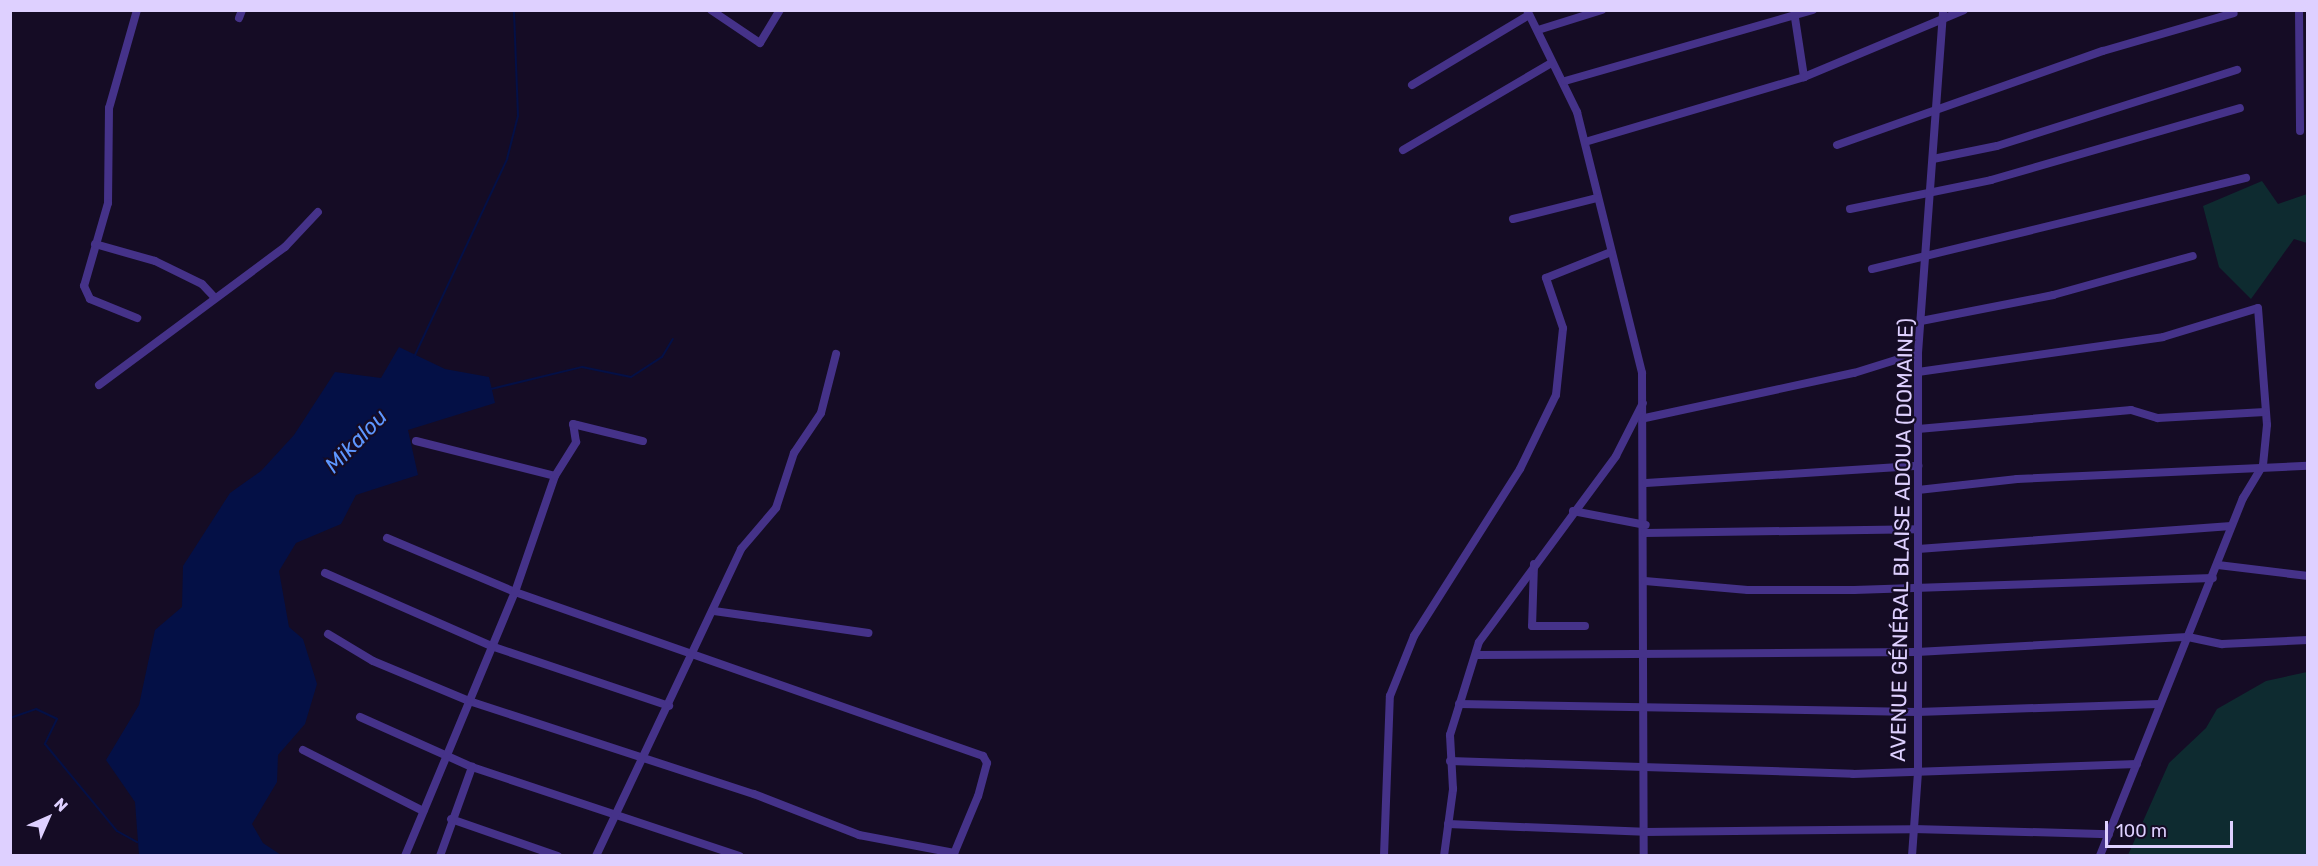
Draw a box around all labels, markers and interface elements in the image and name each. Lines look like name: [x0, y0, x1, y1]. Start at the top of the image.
street label: AVENUE GÉNÉRAL BLAISE ADOUA (DOMAINE): [1886, 317, 1918, 763]
water label: Mikalou: [319, 404, 393, 478]
north arrow: [18, 788, 78, 848]
text: N: [50, 794, 72, 816]
scale bar: [2108, 809, 2236, 847]
text: 100 m: [2116, 820, 2167, 842]

